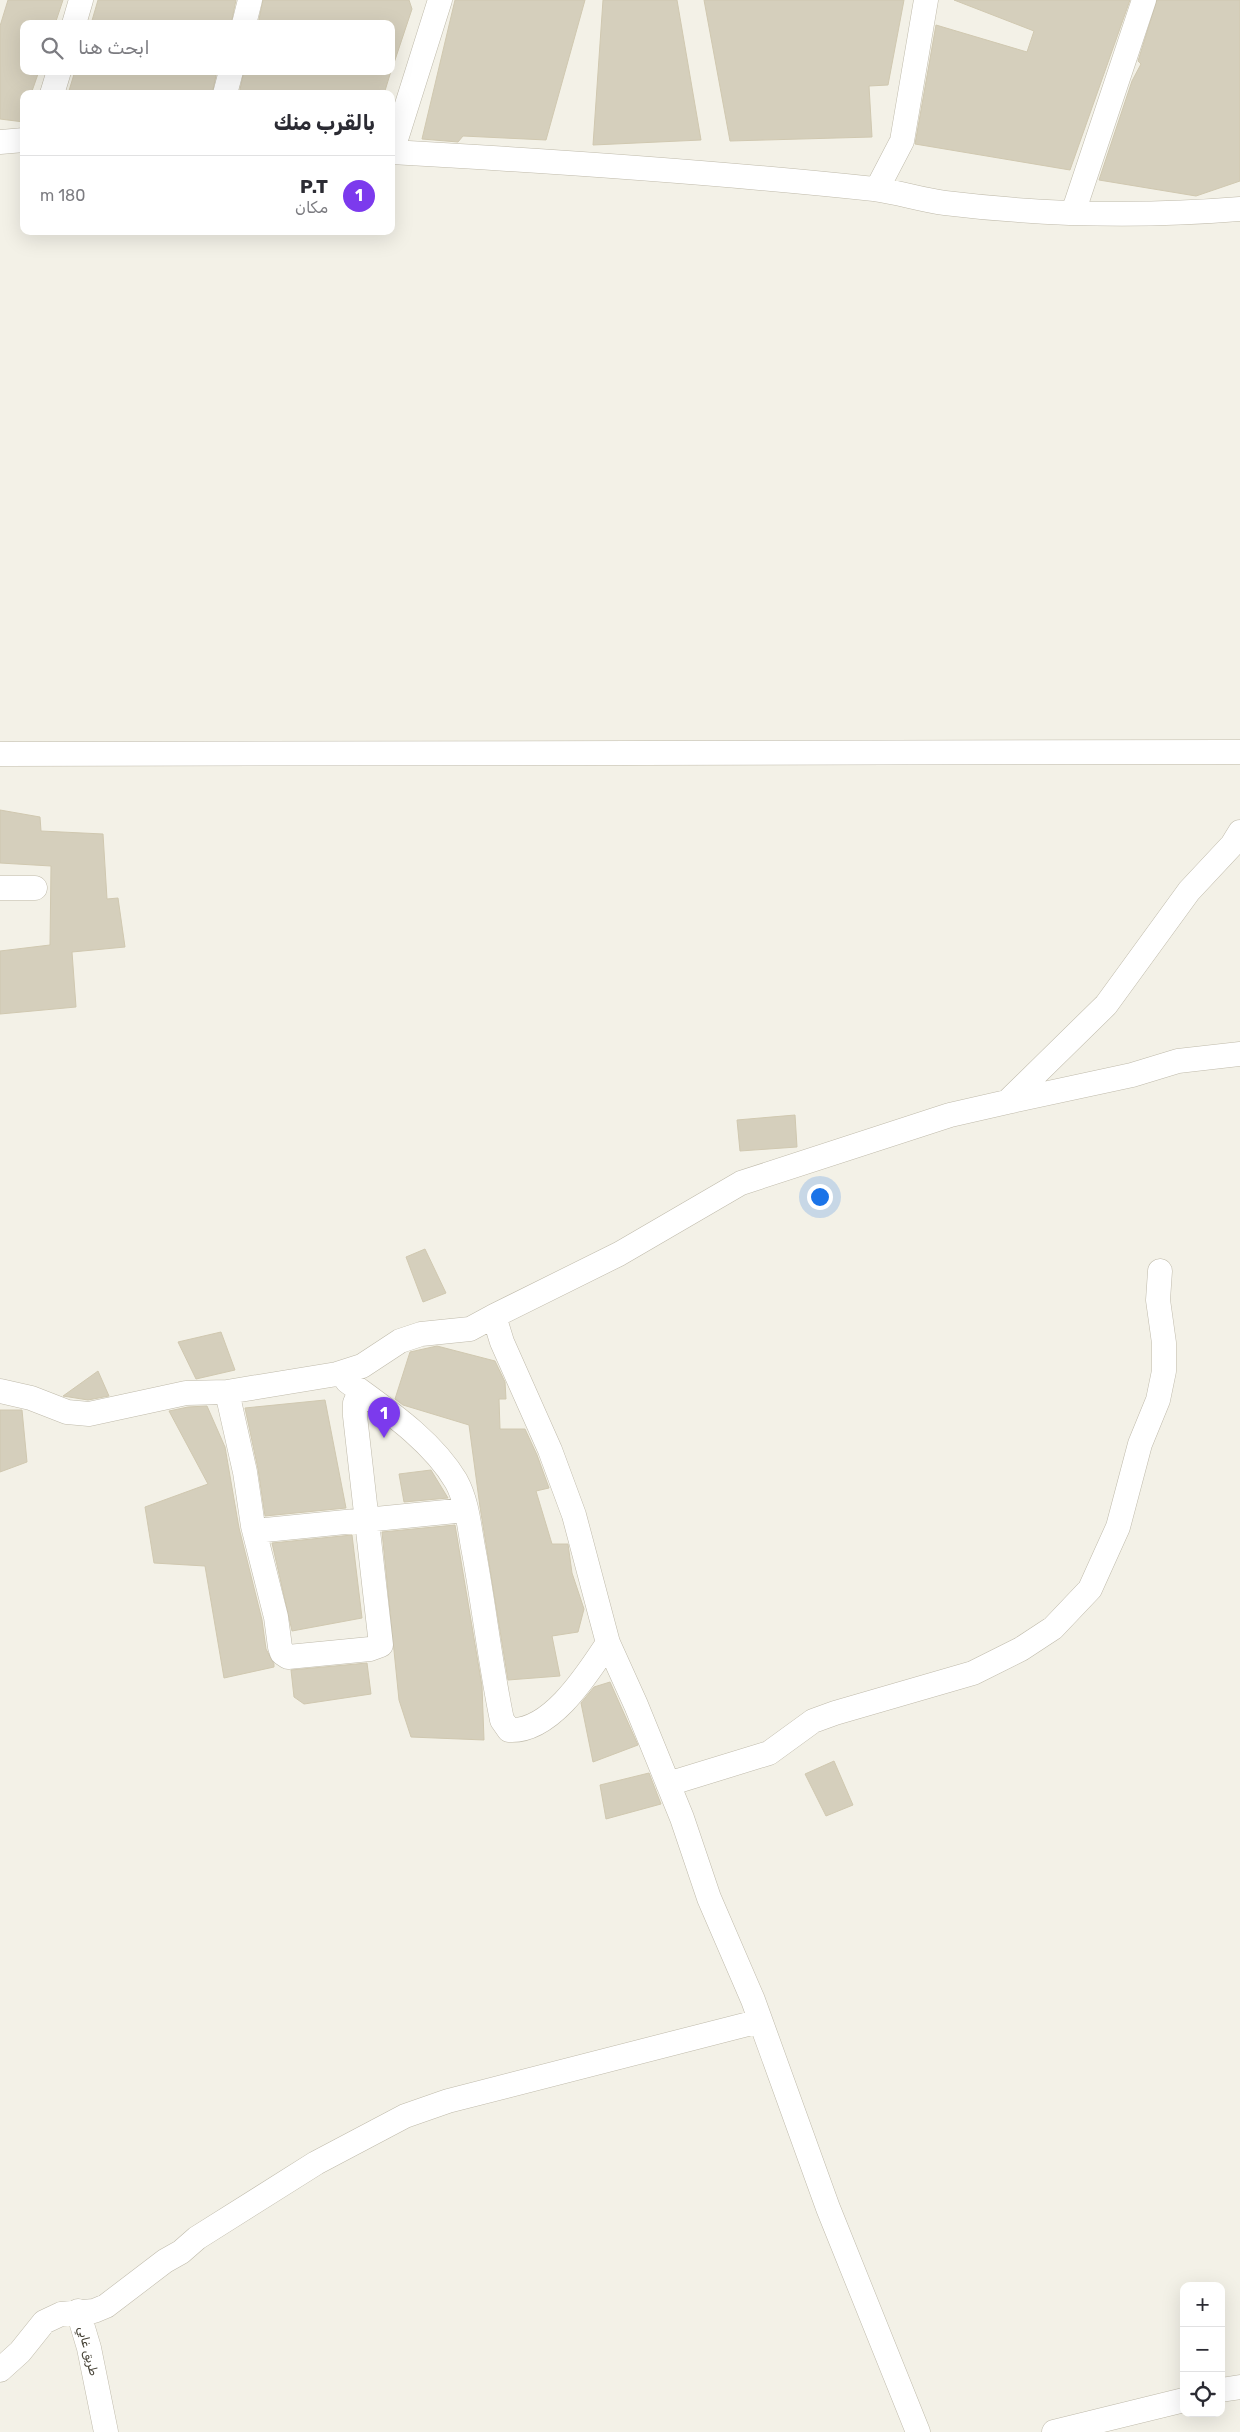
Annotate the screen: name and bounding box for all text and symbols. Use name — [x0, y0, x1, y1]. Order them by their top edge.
search box — [20, 20, 395, 75]
icon: search — [38, 34, 66, 62]
text: ابحث هنا — [78, 36, 150, 59]
text: بالقرب منك — [274, 110, 375, 135]
text: P.T — [300, 175, 328, 198]
text: 180 m — [40, 186, 85, 205]
text: 1 — [355, 186, 363, 205]
text: مكان — [295, 198, 328, 217]
your location — [807, 1184, 833, 1210]
pin: 1 — [368, 1397, 400, 1438]
map controls — [1180, 2282, 1225, 2417]
button: + — [1180, 2282, 1225, 2327]
street label: طريق غابي — [73, 2325, 101, 2378]
button: − — [1180, 2327, 1225, 2372]
button: locate — [1180, 2372, 1225, 2417]

